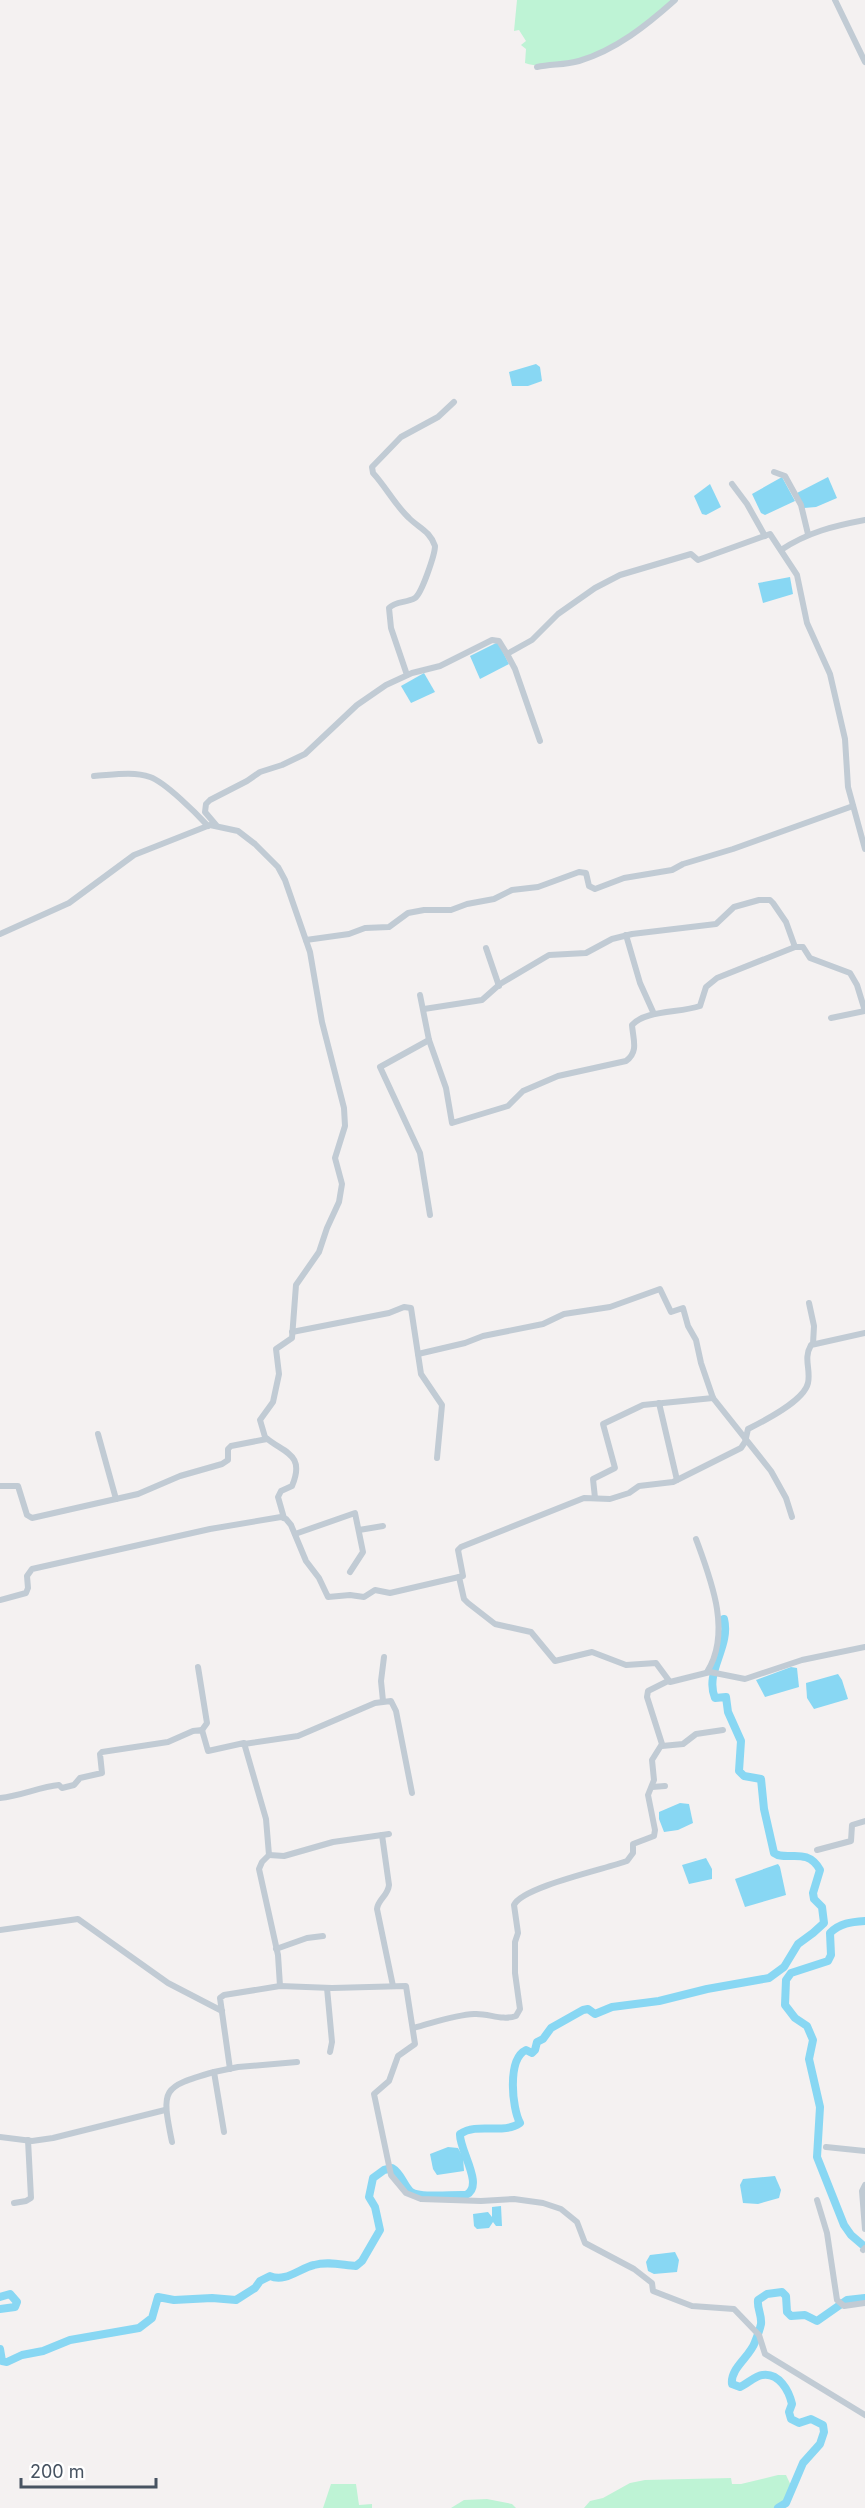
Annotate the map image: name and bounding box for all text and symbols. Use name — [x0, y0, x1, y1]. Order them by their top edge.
scale bar — [21, 2451, 156, 2489]
text: 200 m — [30, 2461, 85, 2482]

